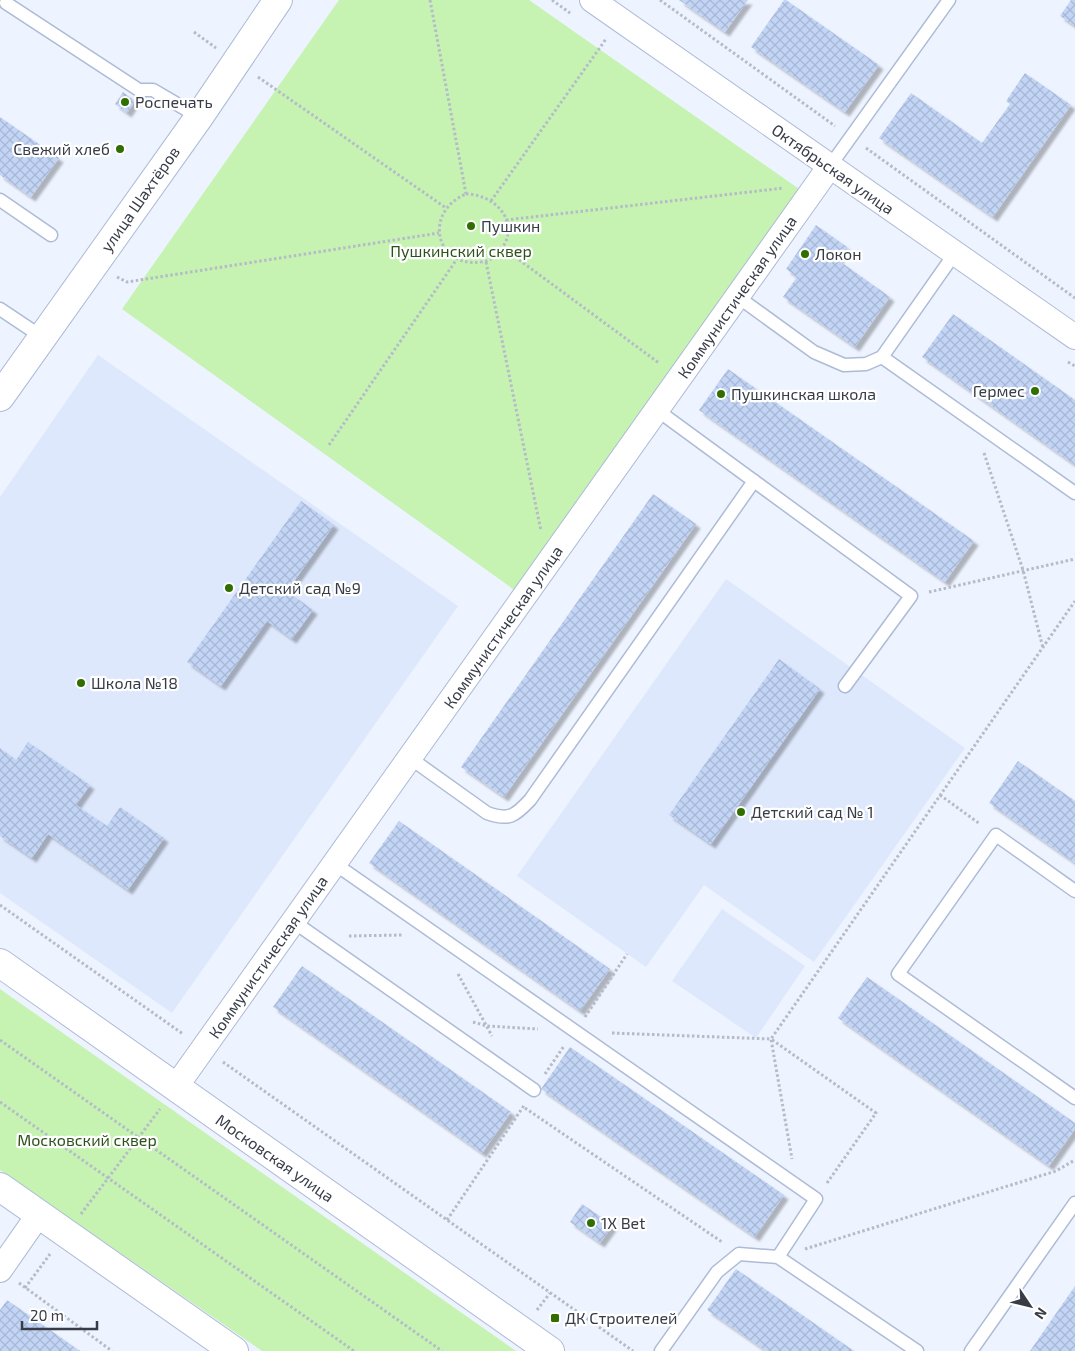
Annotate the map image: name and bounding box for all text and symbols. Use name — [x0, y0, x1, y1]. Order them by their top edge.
place label: Роспечать — [135, 92, 213, 111]
marker: Роспечать — [119, 96, 131, 108]
street label: Октябрьская улица — [768, 119, 898, 219]
place label: Свежий хлеб — [13, 139, 110, 158]
street label: улица Шахтёров — [96, 142, 184, 256]
marker: Свежий хлеб — [114, 143, 126, 155]
street label: Коммунистическая улица — [673, 212, 801, 382]
place label: Пушкин — [481, 216, 540, 236]
marker: Пушкин — [465, 220, 477, 232]
park label: Пушкинский сквер — [390, 241, 532, 261]
place label: Локон — [815, 244, 862, 263]
marker: Локон — [799, 248, 811, 260]
place label: Гермес — [973, 381, 1025, 400]
place label: Пушкинская школа — [731, 384, 876, 404]
marker: Гермес — [1029, 385, 1041, 397]
marker: Пушкинская школа — [715, 388, 727, 400]
street label: Коммунистическая улица — [439, 542, 567, 712]
place label: Детский сад №9 — [239, 578, 361, 597]
marker: Детский сад №9 — [223, 582, 235, 594]
place label: Школа №18 — [91, 673, 178, 692]
marker: Школа №18 — [75, 677, 87, 689]
place label: Детский сад № 1 — [751, 802, 874, 821]
marker: Детский сад № 1 — [735, 806, 747, 818]
street label: Коммунистическая улица — [204, 872, 332, 1042]
street label: Московская улица — [212, 1110, 338, 1206]
park label: Московский сквер — [17, 1130, 157, 1149]
place label: 1X Bet — [601, 1213, 645, 1232]
marker: 1X Bet — [585, 1217, 597, 1229]
north arrow — [1005, 1281, 1055, 1331]
scale bar — [22, 1298, 98, 1330]
text: N — [1031, 1305, 1051, 1323]
text: 20 m — [30, 1306, 64, 1324]
place label: ДК Строителей — [565, 1308, 677, 1327]
marker: ДК Строителей — [549, 1312, 561, 1324]

